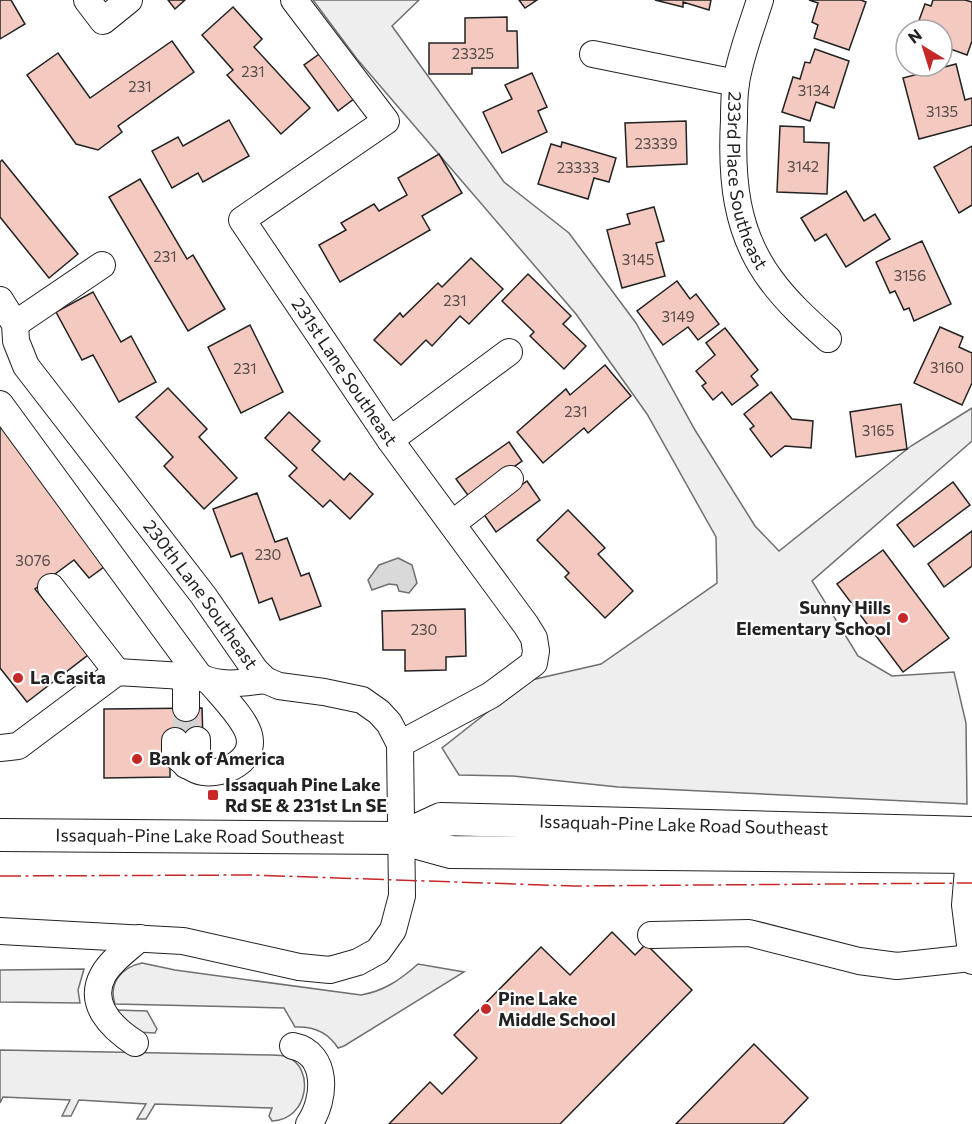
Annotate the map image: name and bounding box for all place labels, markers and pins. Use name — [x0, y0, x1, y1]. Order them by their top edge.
place label: Sunny Hills Elementary School — [736, 596, 891, 639]
marker: Sunny Hills Elementary School — [896, 611, 910, 625]
place label: La Casita — [30, 666, 106, 688]
marker: La Casita — [11, 671, 25, 685]
place label: Bank of America — [149, 747, 285, 769]
marker: Bank of America — [130, 752, 144, 766]
place label: Issaquah Pine Lake Rd SE & 231st Ln SE — [225, 773, 387, 816]
marker: Issaquah Pine Lake Rd SE & 231st Ln SE — [206, 788, 220, 802]
place label: Pine Lake Middle School — [498, 987, 616, 1030]
marker: Pine Lake Middle School — [479, 1002, 493, 1016]

